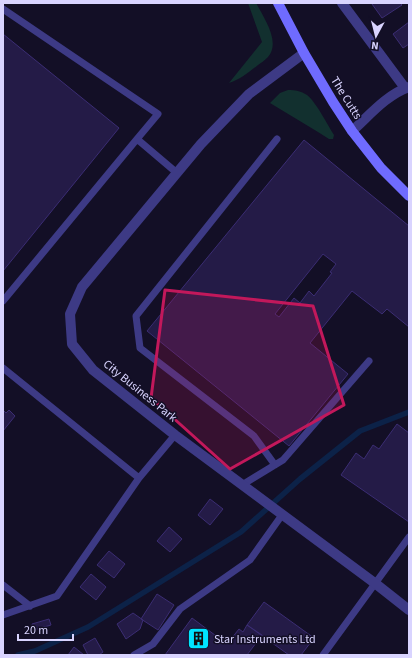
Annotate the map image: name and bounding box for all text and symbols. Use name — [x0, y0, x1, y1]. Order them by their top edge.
north arrow — [356, 16, 396, 56]
text: N — [370, 38, 379, 53]
street label: The Cutts — [326, 73, 366, 123]
street label: City Business Park — [99, 356, 181, 426]
scale bar — [18, 616, 73, 642]
text: 20 m — [24, 622, 48, 639]
building icon: Star Instruments Ltd — [186, 626, 212, 652]
place label: Star Instruments Ltd — [214, 631, 316, 648]

